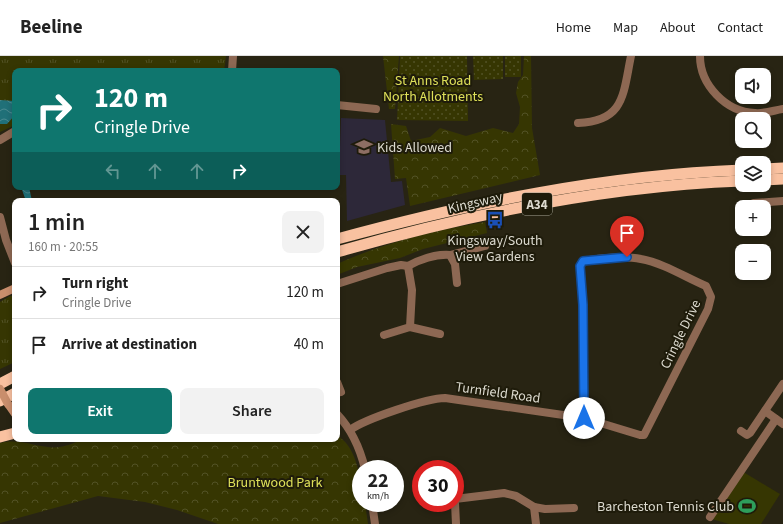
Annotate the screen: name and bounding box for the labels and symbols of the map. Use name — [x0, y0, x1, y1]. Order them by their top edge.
park label: St Anns Road North Allotments — [383, 71, 483, 107]
school or university icon: Kids Allowed — [354, 137, 374, 157]
place label: Kids Allowed — [377, 138, 452, 158]
street label: Kingsway — [446, 187, 505, 219]
road number: A34 — [522, 193, 552, 215]
bus stop icon: Kingsway/South View Gardens — [485, 210, 505, 230]
pin — [610, 216, 644, 257]
place label: Kingsway/South View Gardens — [447, 231, 543, 267]
street label: Cringle Drive — [656, 296, 706, 372]
street label: Turnfield Road — [454, 377, 542, 409]
position arrow — [563, 397, 605, 439]
speed limit sign: 30 — [412, 460, 464, 512]
park label: Bruntwood Park — [227, 473, 323, 493]
sports icon: Barcheston Tennis Club — [737, 496, 757, 516]
place label: Barcheston Tennis Club — [597, 497, 734, 517]

